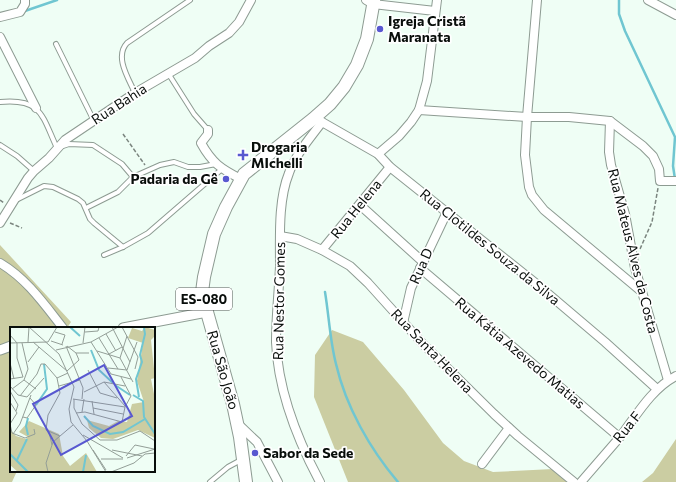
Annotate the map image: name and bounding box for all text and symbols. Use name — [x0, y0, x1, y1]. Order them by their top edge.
place label: Igreja Cristã Maranata — [388, 12, 466, 45]
marker: Igreja Cristã Maranata — [375, 24, 385, 34]
street label: Rua Bahia — [88, 79, 150, 128]
place label: Drogaria MIchelli — [251, 138, 307, 171]
marker: Drogaria MIchelli — [238, 150, 248, 160]
street label: Rua Mateus Alves da Costa — [605, 167, 662, 335]
place label: Padaria da Gê — [130, 170, 218, 187]
marker: Padaria da Gê — [221, 174, 231, 184]
street label: Rua Helena — [327, 176, 385, 242]
street label: Rua Clotildes Souza da Silva — [417, 185, 564, 308]
street label: Rua Nestor Gomes — [269, 242, 288, 360]
street label: Rua D — [405, 245, 436, 286]
road number: ES-080 — [176, 288, 232, 310]
street label: Rua Kátia Azevedo Matias — [452, 293, 589, 412]
street label: Rua Santa Helena — [388, 305, 477, 396]
inset map — [10, 327, 155, 472]
street label: Rua São João — [204, 328, 243, 411]
street label: Rua F — [609, 408, 644, 446]
place label: Sabor da Sede — [263, 444, 353, 461]
marker: Sabor da Sede — [250, 448, 260, 458]

